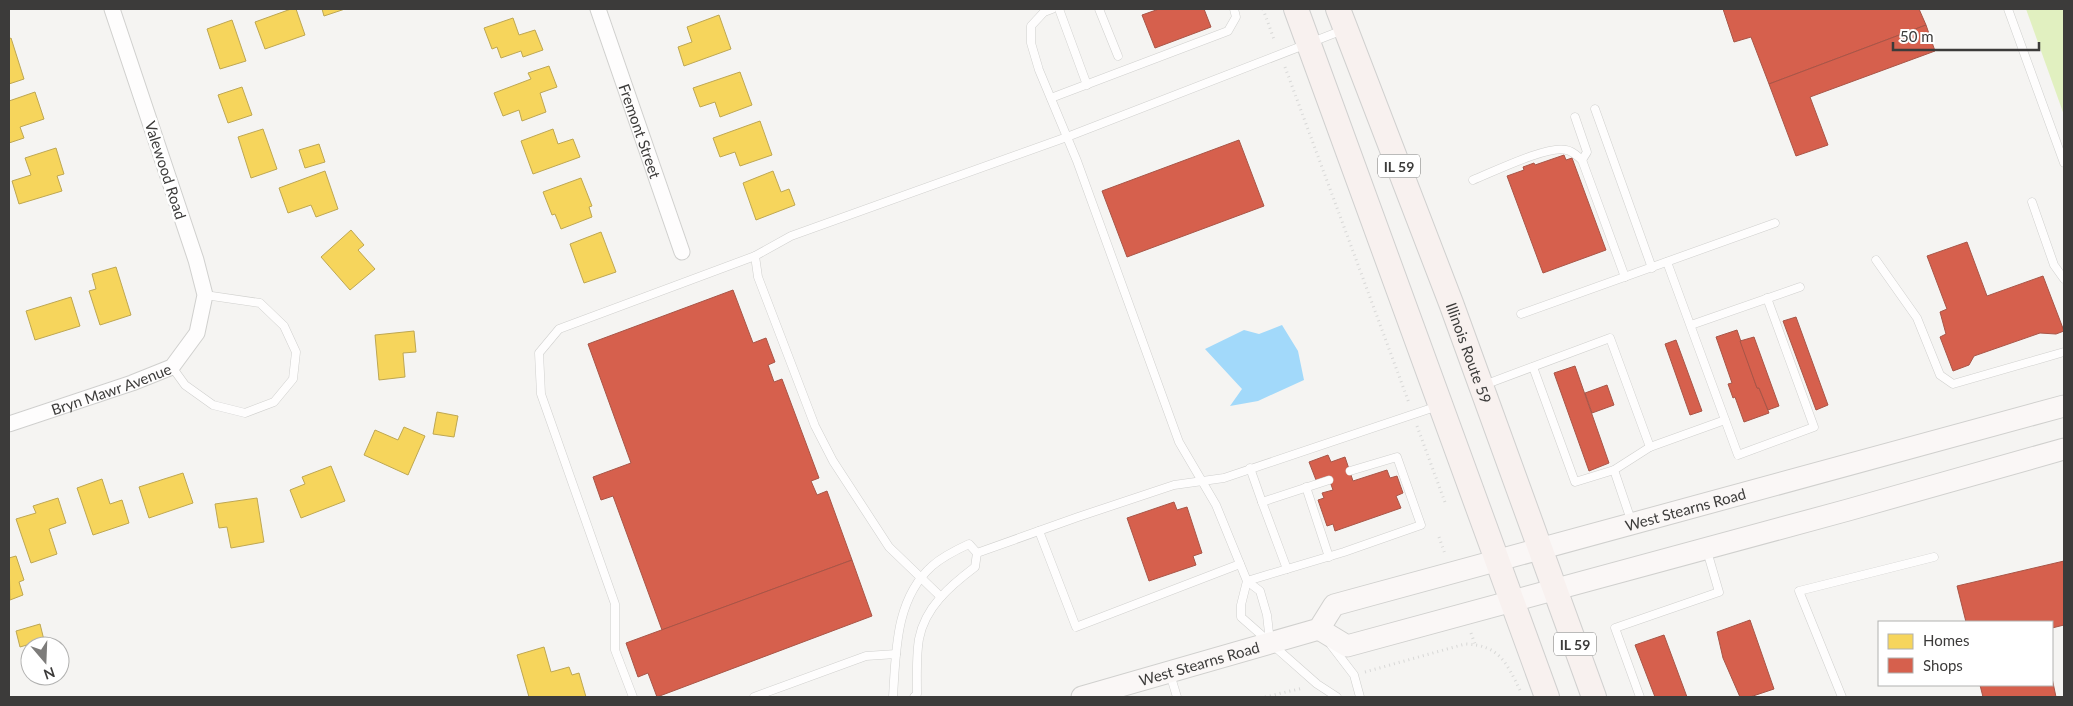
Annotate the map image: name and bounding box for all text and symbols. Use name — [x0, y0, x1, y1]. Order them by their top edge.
scale bar — [1893, 20, 2039, 52]
text: 50 m — [1900, 27, 1934, 45]
street label: Fremont Street — [615, 81, 665, 181]
street label: Valewood Road — [142, 119, 190, 221]
road number: IL 59 — [1378, 154, 1420, 178]
street label: Illinois Route 59 — [1443, 300, 1496, 406]
street label: Bryn Mawr Avenue — [49, 359, 174, 418]
street label: West Stearns Road — [1623, 484, 1748, 534]
legend — [1878, 621, 2053, 686]
text: Homes — [1923, 631, 1969, 649]
road number: IL 59 — [1554, 633, 1596, 656]
north arrow — [20, 636, 70, 686]
street label: West Stearns Road — [1137, 638, 1262, 689]
text: Shops — [1923, 656, 1963, 674]
text: N — [42, 664, 57, 684]

